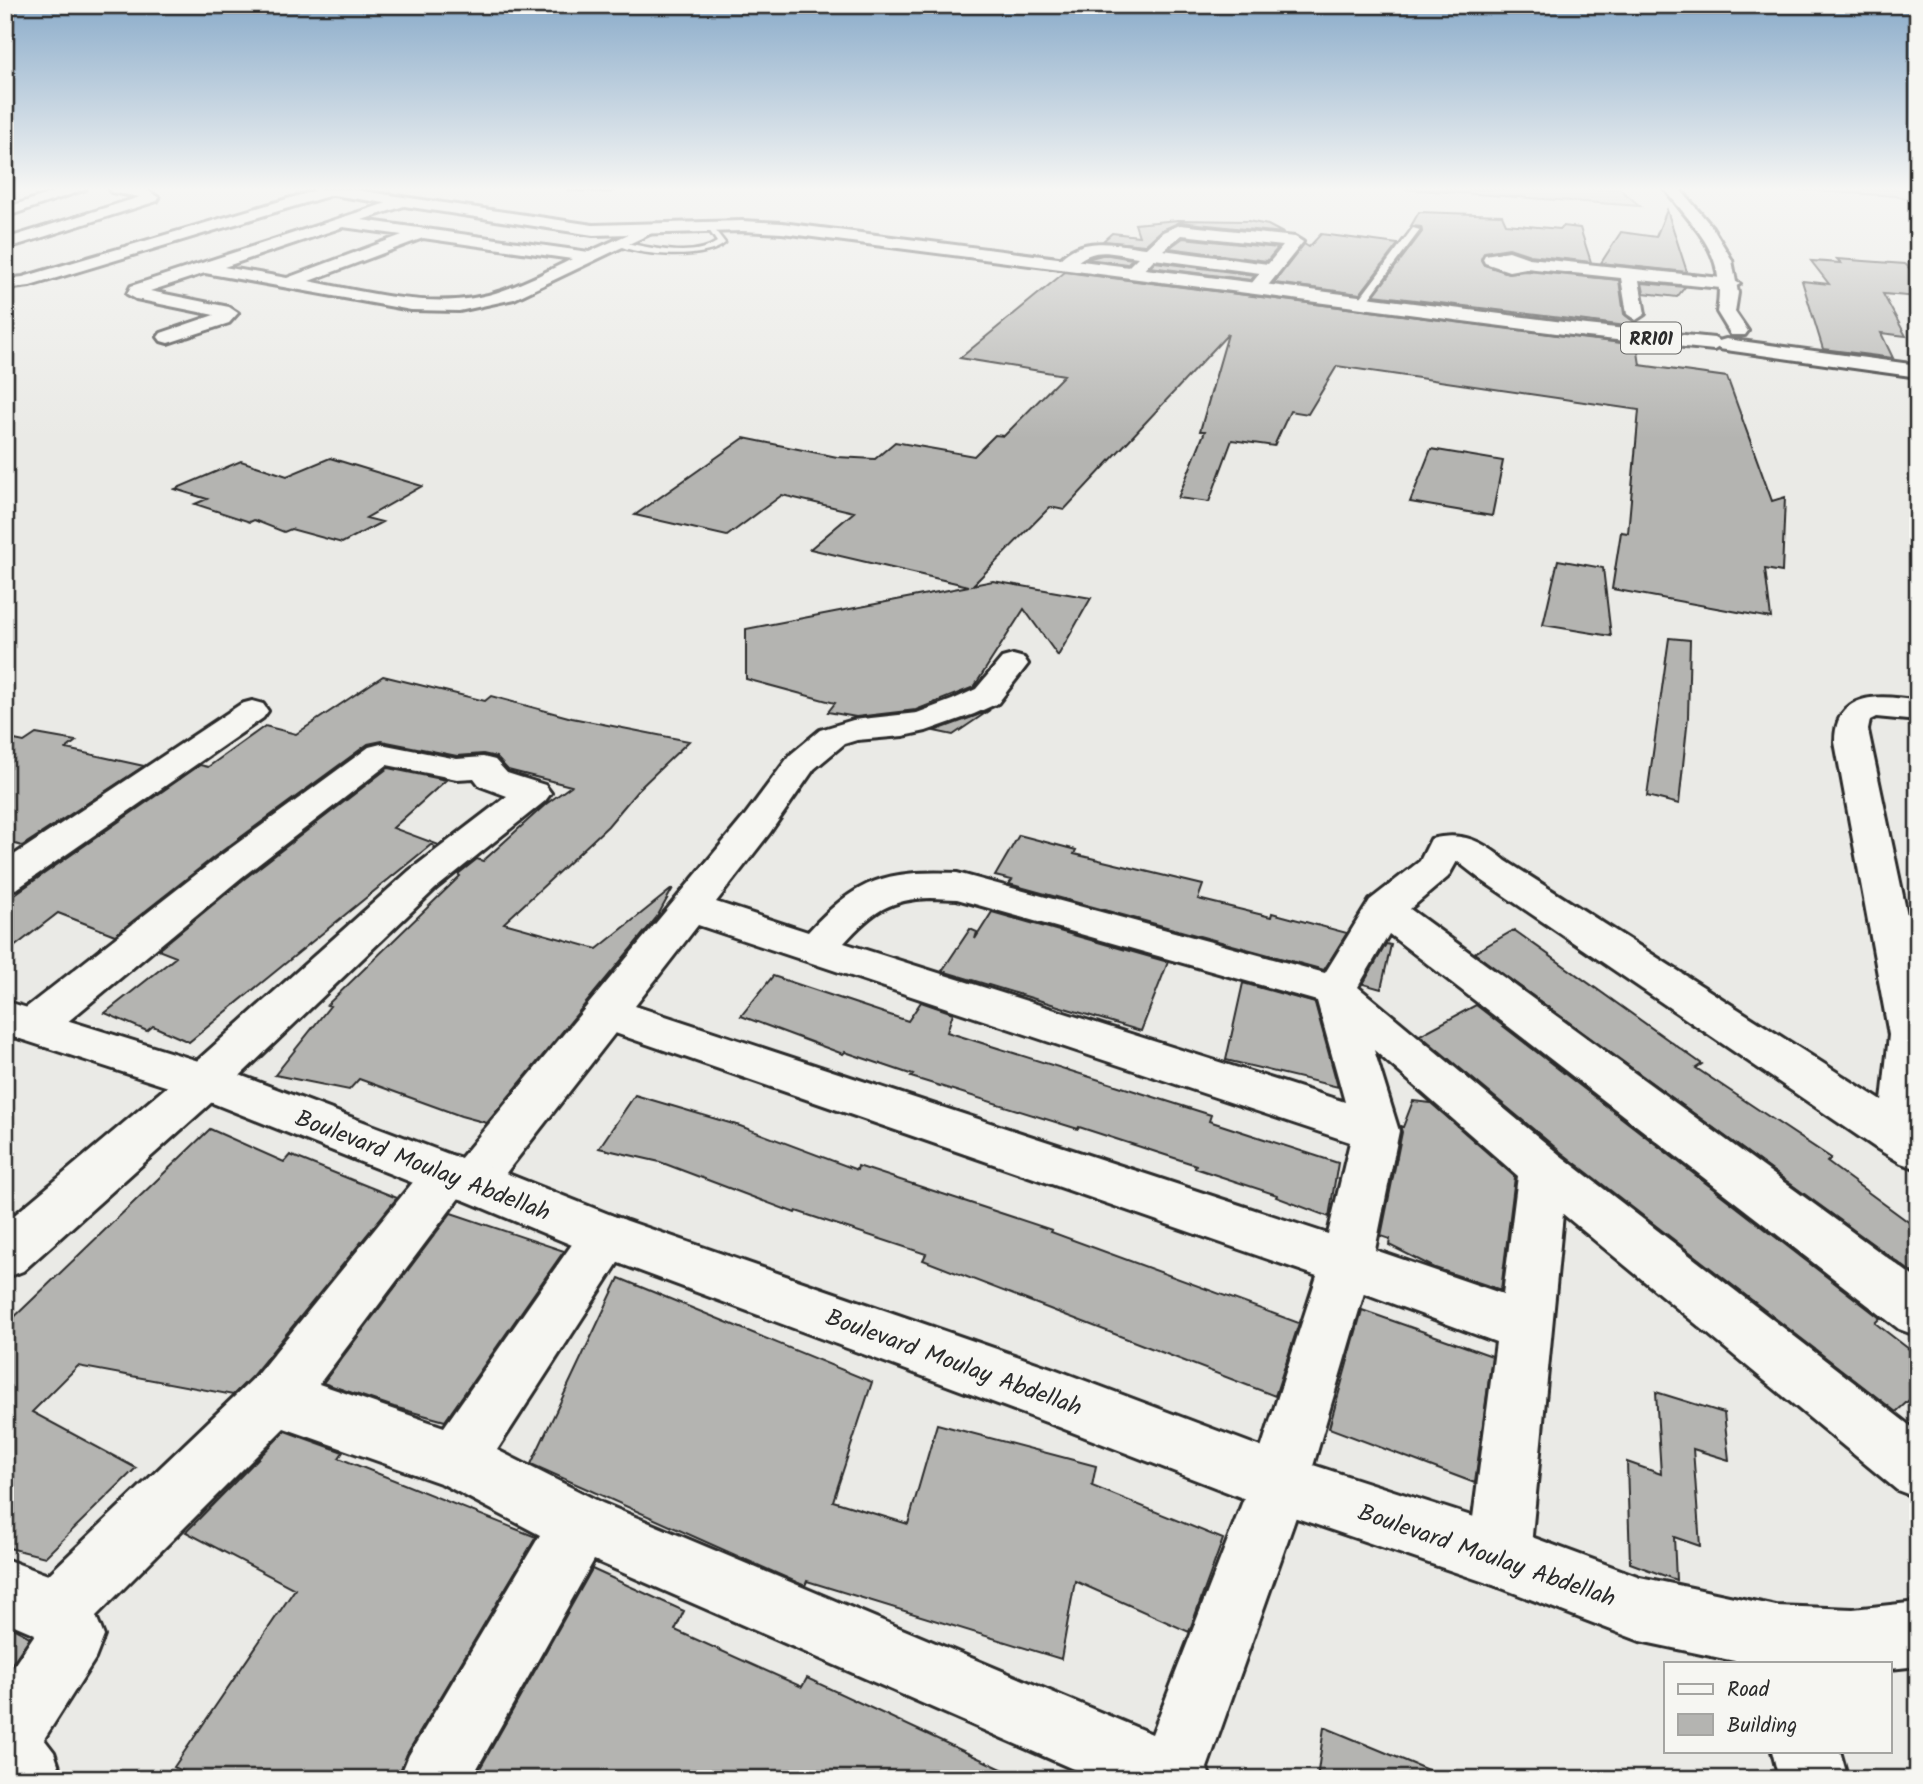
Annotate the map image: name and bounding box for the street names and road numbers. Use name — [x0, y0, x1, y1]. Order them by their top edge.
road number: RR101 — [1621, 322, 1681, 354]
street label: Boulevard Moulay Abdellah — [289, 1100, 556, 1233]
street label: Boulevard Moulay Abdellah — [820, 1299, 1087, 1428]
street label: Boulevard Moulay Abdellah — [1352, 1494, 1621, 1619]

